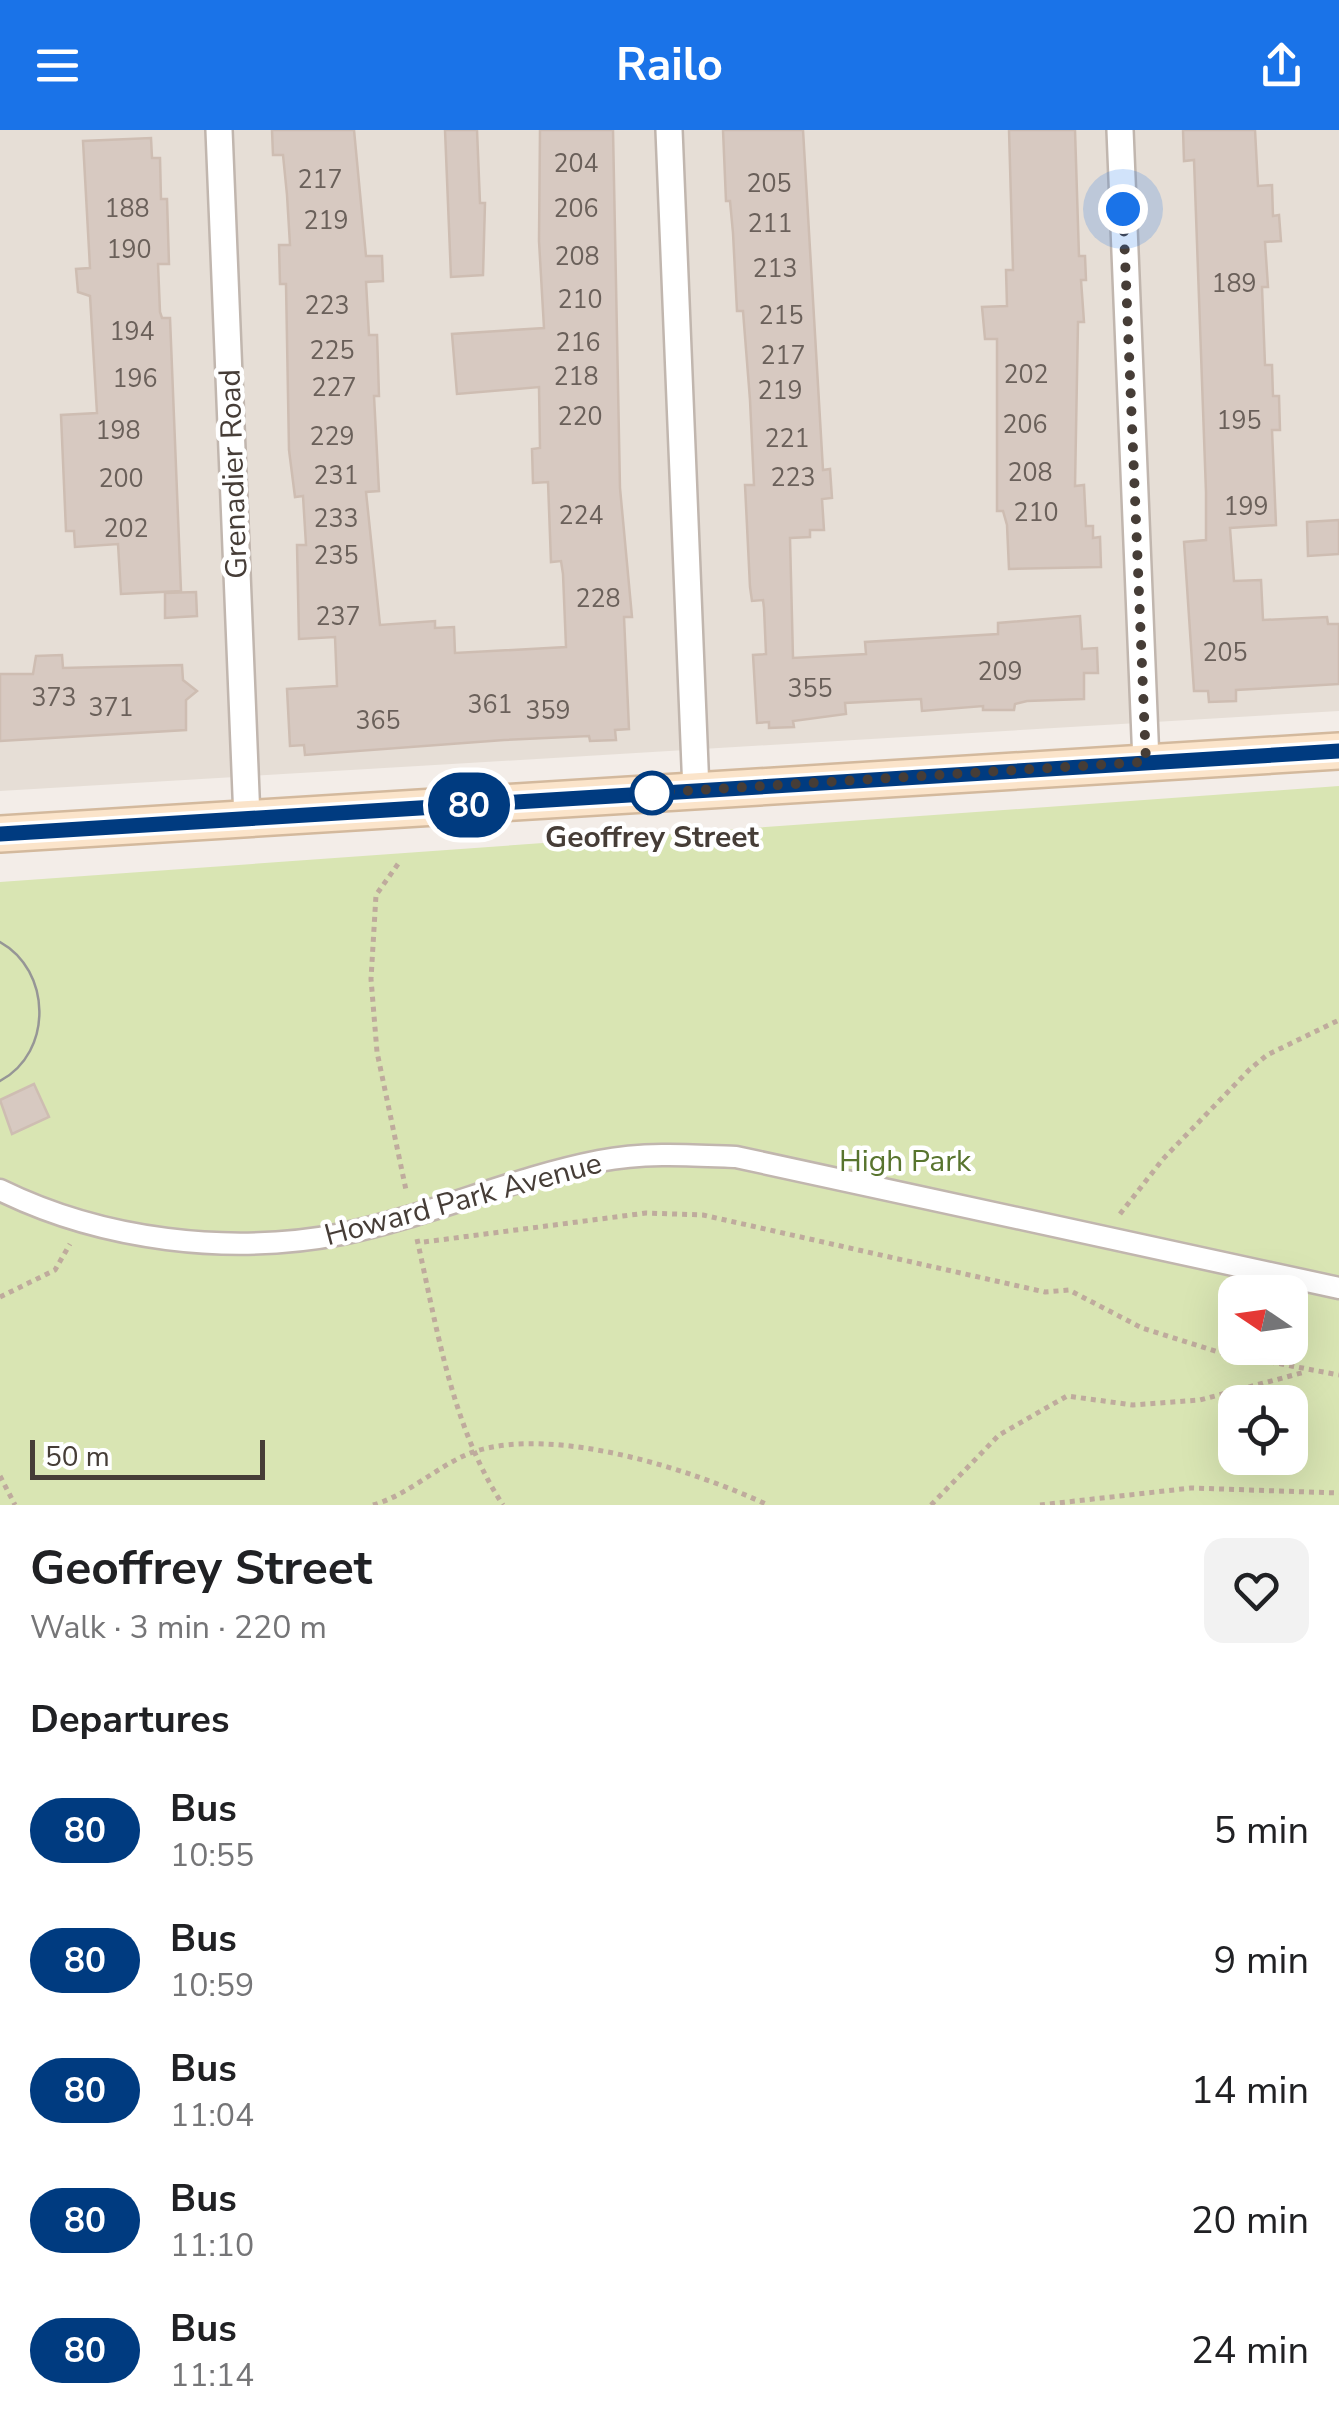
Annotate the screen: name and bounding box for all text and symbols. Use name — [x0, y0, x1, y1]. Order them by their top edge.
text: Railo — [616, 35, 723, 96]
icon: menu — [30, 38, 85, 93]
icon: share — [1254, 38, 1309, 93]
house number: 204 — [553, 147, 599, 181]
house number: 217 — [297, 163, 343, 197]
house number: 205 — [746, 167, 792, 201]
your location — [1098, 184, 1148, 234]
house number: 188 — [104, 192, 150, 226]
house number: 206 — [553, 192, 599, 226]
house number: 219 — [303, 204, 349, 238]
house number: 211 — [747, 207, 793, 241]
house number: 190 — [106, 233, 152, 267]
house number: 208 — [554, 240, 600, 274]
house number: 213 — [752, 252, 798, 286]
house number: 189 — [1211, 267, 1257, 301]
house number: 210 — [557, 283, 603, 317]
house number: 223 — [304, 289, 350, 323]
house number: 215 — [758, 299, 804, 333]
house number: 194 — [109, 315, 155, 349]
house number: 216 — [555, 326, 601, 360]
house number: 225 — [309, 334, 355, 368]
house number: 217 — [760, 339, 806, 373]
house number: 202 — [1003, 358, 1049, 392]
house number: 218 — [553, 360, 599, 394]
house number: 196 — [112, 362, 158, 396]
street label: Grenadier Road — [209, 368, 258, 580]
house number: 227 — [311, 371, 357, 405]
house number: 219 — [757, 374, 803, 408]
house number: 220 — [557, 400, 603, 434]
house number: 195 — [1216, 404, 1262, 438]
house number: 206 — [1002, 408, 1048, 442]
house number: 198 — [95, 414, 141, 448]
house number: 229 — [309, 420, 355, 454]
house number: 221 — [764, 422, 810, 456]
house number: 208 — [1007, 456, 1053, 490]
house number: 231 — [313, 459, 359, 493]
house number: 223 — [770, 461, 816, 495]
house number: 200 — [98, 462, 144, 496]
house number: 199 — [1223, 490, 1269, 524]
house number: 210 — [1013, 496, 1059, 530]
house number: 224 — [558, 499, 604, 533]
house number: 233 — [313, 502, 359, 536]
house number: 202 — [103, 512, 149, 546]
house number: 235 — [313, 539, 359, 573]
house number: 228 — [575, 582, 621, 616]
house number: 237 — [315, 600, 361, 634]
house number: 205 — [1202, 636, 1248, 670]
house number: 209 — [977, 655, 1023, 689]
house number: 355 — [787, 672, 833, 706]
house number: 373 — [31, 681, 77, 715]
house number: 361 — [467, 688, 513, 722]
house number: 371 — [88, 691, 134, 725]
house number: 359 — [525, 694, 571, 728]
house number: 365 — [355, 704, 401, 738]
line badge: 80 — [424, 772, 514, 838]
marker: Geoffrey Street — [631, 772, 673, 814]
text: 80 — [448, 782, 490, 829]
place label: Geoffrey Street — [545, 817, 759, 858]
park label: High Park — [839, 1141, 972, 1182]
street label: Howard Park Avenue — [320, 1143, 606, 1256]
north arrow — [1218, 1275, 1308, 1365]
map controls — [1218, 1275, 1308, 1475]
button: locate — [1218, 1385, 1308, 1475]
scale bar — [30, 1435, 265, 1480]
text: 50 m — [45, 1438, 110, 1476]
text: Geoffrey Street — [30, 1535, 372, 1601]
button: heart — [1204, 1538, 1309, 1643]
text: Walk · 3 min · 220 m — [30, 1606, 327, 1649]
text: Departures — [30, 1694, 229, 1745]
text: Bus — [170, 1783, 237, 1834]
text: 5 min — [1214, 1805, 1309, 1856]
text: 80 — [64, 1807, 106, 1854]
text: 10:55 — [170, 1834, 254, 1877]
text: Bus — [170, 1913, 237, 1964]
text: 9 min — [1214, 1935, 1309, 1986]
text: 80 — [64, 1937, 106, 1984]
text: 10:59 — [170, 1964, 254, 2007]
text: Bus — [170, 2043, 237, 2094]
text: 14 min — [1191, 2065, 1309, 2116]
text: 80 — [64, 2067, 106, 2114]
text: 11:04 — [170, 2094, 254, 2137]
text: Bus — [170, 2173, 237, 2224]
text: 20 min — [1191, 2195, 1309, 2246]
text: 80 — [64, 2197, 106, 2244]
text: 11:10 — [170, 2224, 254, 2267]
text: Bus — [170, 2303, 237, 2354]
text: 24 min — [1191, 2325, 1309, 2376]
text: 80 — [64, 2327, 106, 2374]
text: 11:14 — [170, 2354, 254, 2397]

